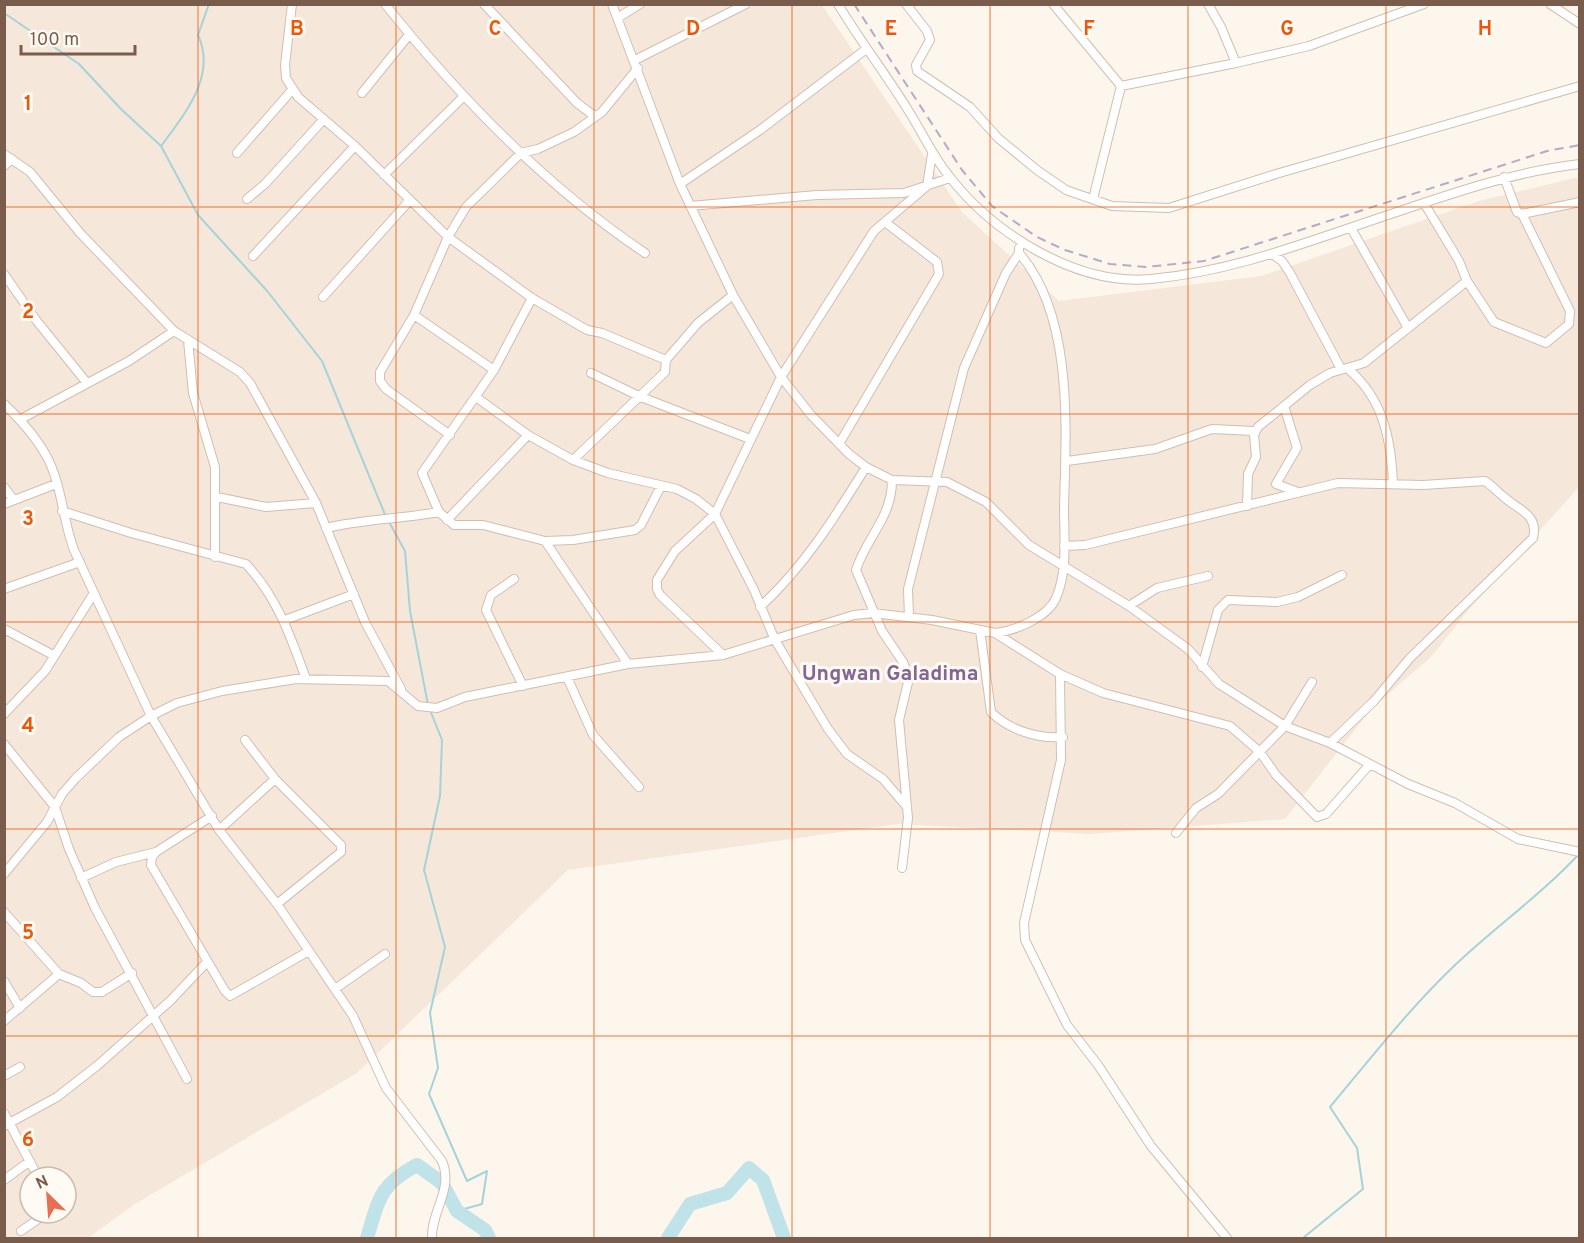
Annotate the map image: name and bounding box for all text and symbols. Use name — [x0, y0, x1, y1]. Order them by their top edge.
text: B — [290, 17, 304, 43]
text: C — [489, 17, 501, 43]
text: D — [686, 17, 700, 43]
text: E — [885, 17, 897, 43]
text: F — [1083, 17, 1095, 43]
text: G — [1280, 17, 1294, 43]
text: H — [1478, 17, 1492, 43]
scale bar — [21, 18, 135, 56]
text: 100 m — [30, 29, 79, 52]
text: 1 — [24, 92, 32, 118]
text: 2 — [22, 300, 34, 326]
text: 3 — [22, 507, 34, 533]
district label: Ungwan Galadima — [802, 661, 978, 688]
text: 4 — [22, 714, 34, 740]
text: 5 — [22, 921, 34, 947]
text: 6 — [22, 1128, 34, 1154]
north arrow — [18, 1165, 78, 1225]
text: N — [33, 1172, 52, 1195]

